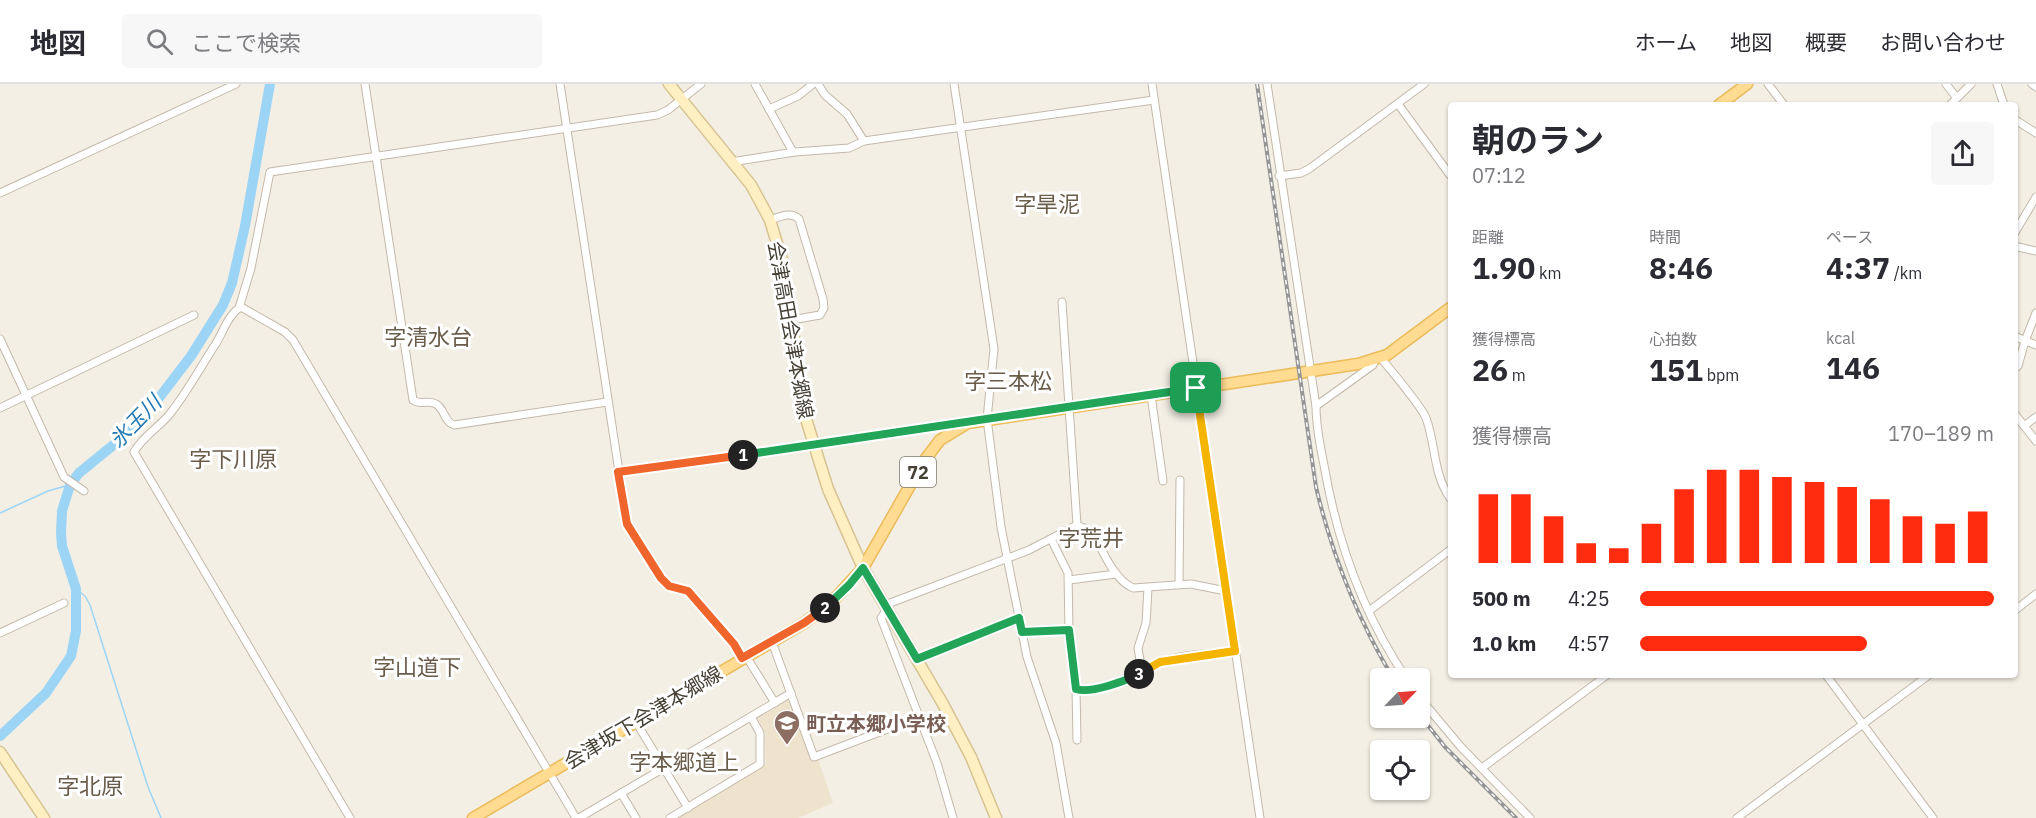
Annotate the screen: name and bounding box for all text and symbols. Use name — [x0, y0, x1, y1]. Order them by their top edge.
search box — [122, 14, 542, 68]
text: 地図 — [30, 24, 86, 61]
icon: search — [143, 25, 176, 58]
text: ここで検索 — [191, 28, 301, 57]
text: ホーム — [1635, 28, 1697, 56]
text: 地図 — [1730, 28, 1772, 56]
text: 概要 — [1805, 28, 1847, 56]
text: お問い合わせ — [1880, 28, 2006, 56]
text: 朝のラン — [1472, 118, 1604, 161]
button: share — [1931, 122, 1994, 185]
text: 07:12 — [1472, 162, 1526, 189]
district label: 字旱泥 — [1014, 189, 1080, 218]
text: 距離 — [1472, 227, 1504, 247]
text: 時間 — [1649, 227, 1681, 247]
text: ペース — [1826, 227, 1873, 247]
street label: 会津高田会津本郷線 — [762, 239, 820, 421]
text: 1.90 — [1472, 248, 1535, 287]
text: 8:46 — [1649, 248, 1713, 287]
text: 4:37 — [1826, 248, 1890, 287]
text: km — [1535, 263, 1562, 283]
text: /km — [1890, 263, 1922, 283]
district label: 字清水台 — [384, 322, 472, 351]
text: kcal — [1826, 328, 1855, 348]
text: 獲得標高 — [1472, 329, 1536, 349]
text: 心拍数 — [1649, 329, 1697, 349]
text: 146 — [1826, 348, 1880, 387]
text: 26 — [1472, 350, 1508, 389]
text: 151 — [1649, 350, 1703, 389]
pin — [1170, 362, 1221, 413]
text: m — [1508, 365, 1526, 385]
text: bpm — [1703, 365, 1739, 385]
district label: 字三本松 — [964, 366, 1052, 395]
icon: arrive — [1179, 371, 1212, 404]
water label: 氷玉川 — [103, 387, 168, 453]
text: 170–189 m — [1888, 420, 1994, 447]
text: 獲得標高 — [1472, 422, 1552, 449]
pin: 1 — [728, 440, 758, 470]
district label: 字下川原 — [189, 444, 277, 473]
text: 1 — [738, 445, 748, 465]
road number: 72 — [900, 457, 936, 487]
district label: 字荒井 — [1058, 523, 1124, 552]
text: 500 m — [1472, 585, 1531, 612]
text: 4:25 — [1568, 585, 1610, 612]
pin: 2 — [810, 593, 840, 623]
text: 2 — [820, 598, 830, 618]
text: 1.0 km — [1472, 630, 1536, 657]
text: 4:57 — [1568, 630, 1610, 657]
district label: 字山道下 — [373, 652, 461, 681]
street label: 会津坂下会津本郷線 — [559, 659, 727, 775]
pin: 3 — [1124, 659, 1154, 689]
text: 3 — [1134, 664, 1144, 684]
north arrow — [1370, 668, 1430, 728]
map controls — [1370, 668, 1430, 800]
school or university icon: 町立本郷小学校 — [772, 708, 802, 746]
place label: 町立本郷小学校 — [806, 710, 946, 737]
button: locate — [1370, 740, 1430, 800]
district label: 字本郷道上 — [629, 747, 739, 776]
district label: 字北原 — [57, 771, 123, 800]

